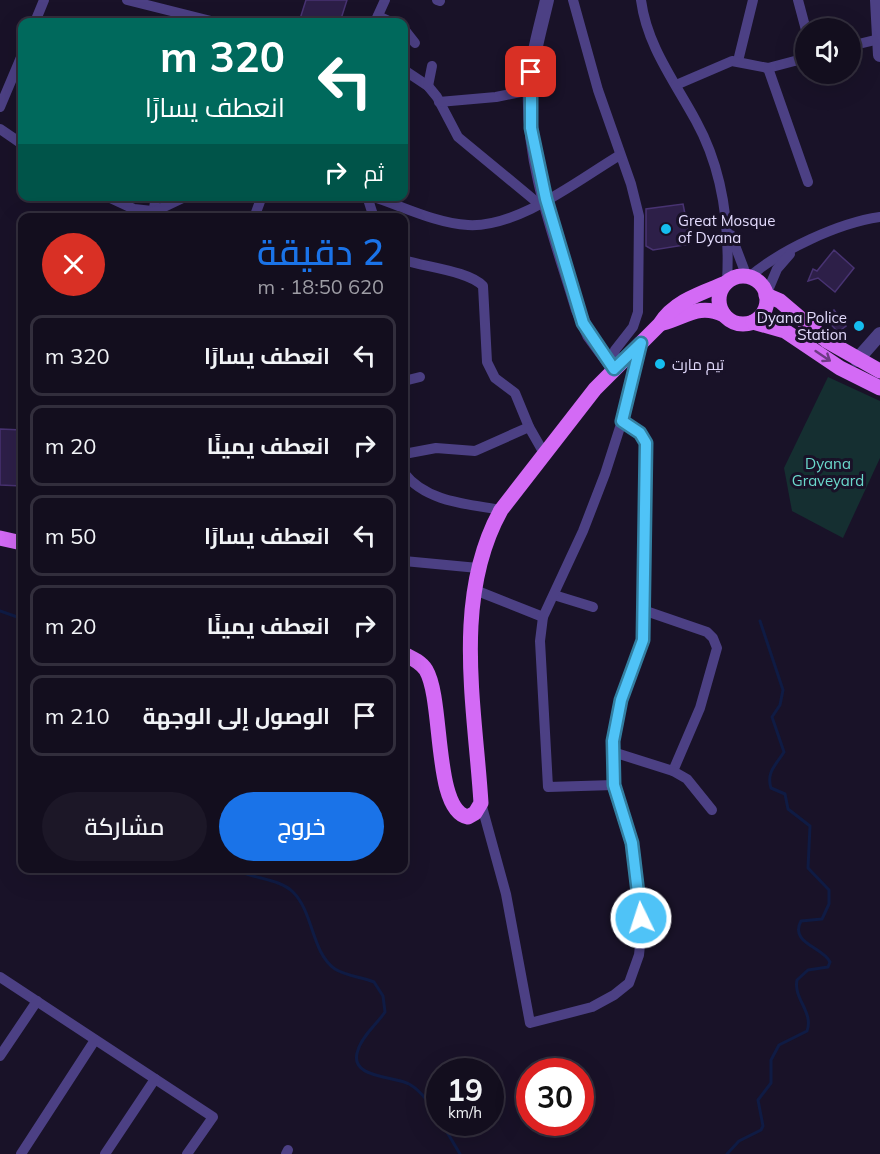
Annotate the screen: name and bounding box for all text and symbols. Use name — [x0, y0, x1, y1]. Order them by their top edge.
map controls — [795, 18, 861, 84]
button: sound — [795, 18, 861, 84]
text: 320 m — [160, 30, 285, 83]
icon: left — [306, 42, 384, 120]
pin — [505, 46, 556, 97]
icon: arrive — [514, 55, 547, 88]
text: انعطف يسارًا — [145, 90, 285, 124]
icon: right — [319, 156, 352, 189]
text: ثم — [364, 159, 384, 187]
place label: Great Mosque of Dyana — [678, 211, 775, 247]
marker: Great Mosque of Dyana — [659, 222, 673, 236]
text: 2 دقيقة — [257, 229, 384, 274]
button: close — [42, 233, 105, 296]
text: 620 m · 18:50 — [258, 274, 384, 299]
place label: Dyana Police Station — [757, 308, 847, 344]
marker: Dyana Police Station — [852, 319, 866, 333]
icon: left — [348, 339, 381, 372]
text: 320 m — [45, 342, 110, 370]
text: انعطف يسارًا — [204, 342, 330, 370]
one-way arrow — [814, 350, 830, 362]
place label: تیم مارت — [672, 355, 724, 375]
marker: تیم مارت — [653, 357, 667, 371]
icon: right — [348, 429, 381, 462]
text: 20 m — [45, 432, 96, 460]
text: انعطف يمينًا — [207, 432, 330, 460]
park label: Dyana Graveyard — [792, 454, 864, 490]
icon: left — [348, 519, 381, 552]
text: 50 m — [45, 522, 96, 550]
text: انعطف يسارًا — [204, 522, 330, 550]
icon: right — [348, 609, 381, 642]
text: 20 m — [45, 612, 96, 640]
text: انعطف يمينًا — [207, 612, 330, 640]
icon: arrive — [348, 699, 381, 732]
text: 210 m — [45, 702, 110, 730]
text: الوصول إلى الوجهة — [143, 702, 330, 730]
button: مشاركة — [42, 792, 207, 861]
button: خروج — [219, 792, 384, 861]
position arrow — [609, 886, 673, 950]
speed limit sign: 30 — [516, 1058, 594, 1136]
text: 19 — [447, 1071, 483, 1109]
text: km/h — [448, 1103, 482, 1122]

